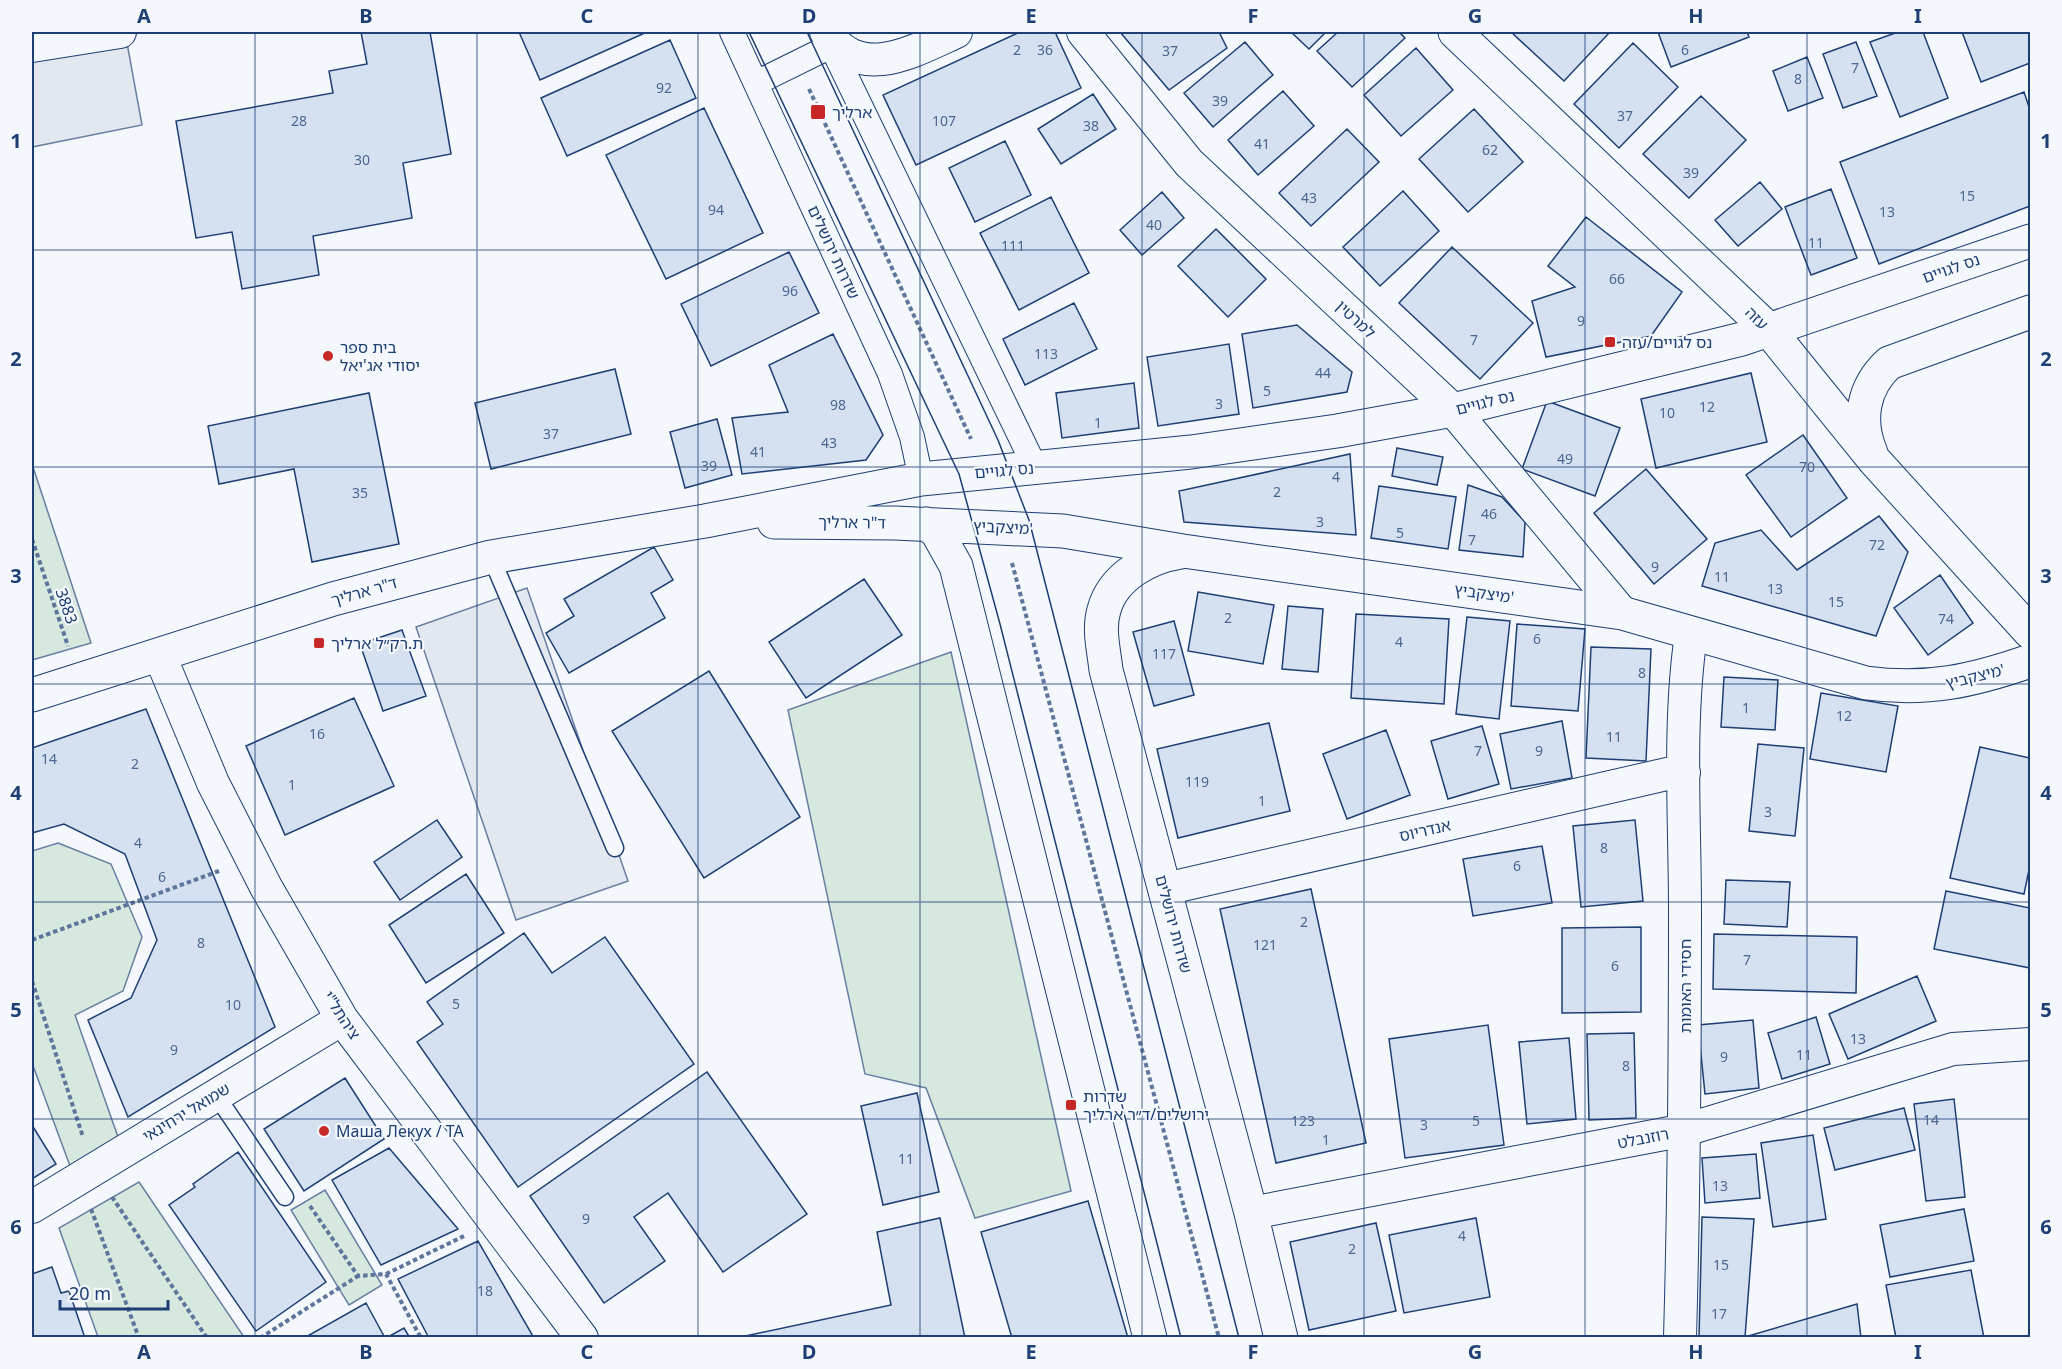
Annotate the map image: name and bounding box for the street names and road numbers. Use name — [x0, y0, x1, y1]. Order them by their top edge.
street label: שדרות ירושלים — [803, 202, 865, 302]
street label: נס לגויים — [1919, 248, 1983, 288]
street label: למרטין — [1331, 295, 1381, 343]
street label: עזה — [1740, 301, 1774, 335]
street label: נס לגויים — [1453, 384, 1517, 420]
street label: נס לגויים — [973, 456, 1035, 484]
street label: ד"ר ארליך — [818, 510, 887, 534]
street label: מיצקביץ' — [972, 514, 1034, 540]
street label: ד"ר ארליך — [328, 571, 400, 611]
street label: מיצקביץ' — [1453, 578, 1515, 608]
street label: 3883 — [51, 585, 83, 627]
street label: מיצקביץ' — [1943, 658, 2007, 694]
street label: אנדריוס — [1397, 813, 1453, 847]
street label: שדרות ירושלים — [1150, 872, 1198, 976]
street label: חסידי האומות — [1674, 939, 1696, 1033]
street label: ציהתל"י — [318, 987, 366, 1044]
street label: שמואל ירחינאי — [138, 1077, 234, 1147]
street label: רוזנבלט — [1615, 1122, 1671, 1154]

